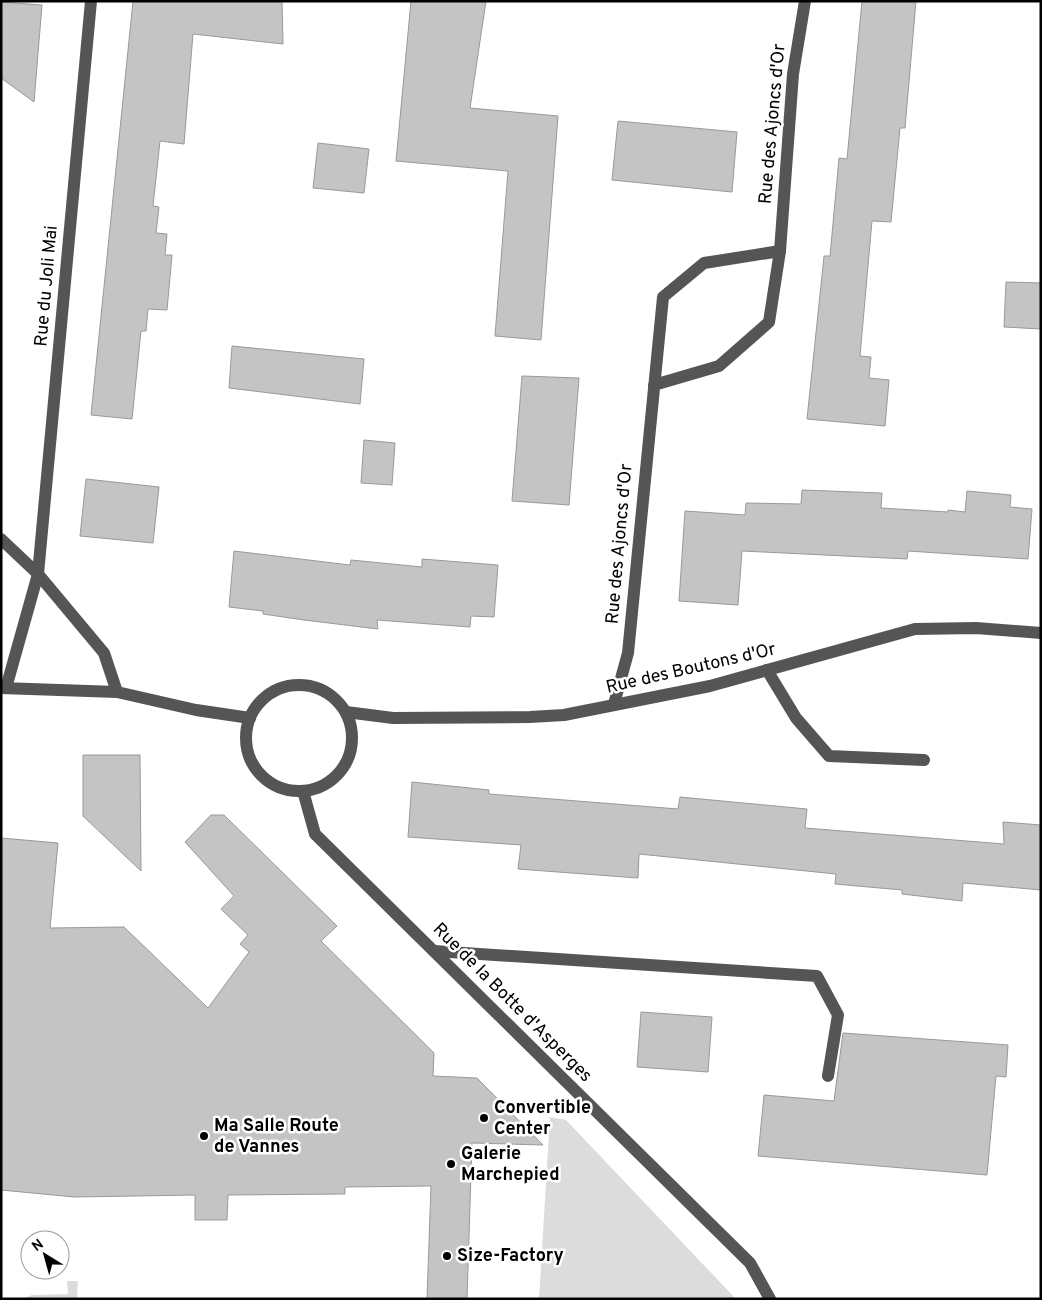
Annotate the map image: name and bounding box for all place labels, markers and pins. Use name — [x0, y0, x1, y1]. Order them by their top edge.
place label: Convertible Center — [494, 1097, 591, 1141]
marker: Convertible Center — [478, 1112, 490, 1124]
place label: Ma Salle Route de Vannes — [214, 1115, 339, 1159]
marker: Ma Salle Route de Vannes — [198, 1130, 210, 1142]
place label: Galerie Marchepied — [461, 1143, 560, 1187]
marker: Galerie Marchepied — [445, 1158, 457, 1170]
place label: Size-Factory — [457, 1245, 564, 1268]
marker: Size-Factory — [441, 1250, 453, 1262]

